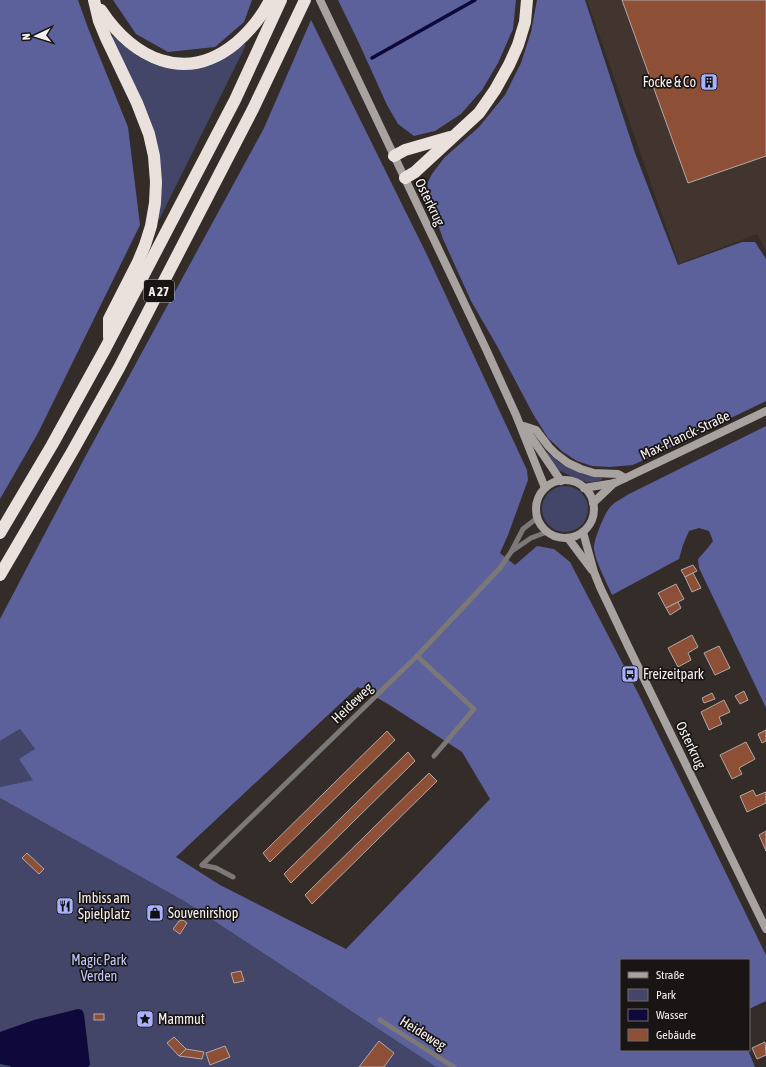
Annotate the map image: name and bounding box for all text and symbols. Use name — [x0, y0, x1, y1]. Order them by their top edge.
north arrow — [16, 16, 56, 56]
text: N — [20, 33, 32, 40]
building icon: Focke & Co — [699, 72, 719, 92]
place label: Focke & Co — [643, 74, 696, 90]
street label: Osterkrug — [412, 176, 448, 228]
road number: A 27 — [144, 280, 174, 302]
street label: Max-Planck-Straße — [638, 407, 732, 463]
bus stop icon: Freizeitpark — [620, 664, 640, 684]
place label: Freizeitpark — [643, 666, 704, 682]
street label: Heideweg — [328, 679, 376, 727]
street label: Osterkrug — [673, 719, 709, 771]
place label: Imbiss am Spielplatz — [78, 890, 130, 922]
restaurant icon: Imbiss am Spielplatz — [55, 896, 75, 916]
shop icon: Souvenirshop — [145, 903, 165, 923]
place label: Souvenirshop — [168, 905, 239, 921]
park label: Magic Park Verden — [71, 952, 127, 984]
legend — [620, 959, 750, 1051]
text: Straße — [656, 968, 684, 982]
text: Park — [656, 988, 677, 1002]
text: Wasser — [656, 1008, 688, 1022]
place icon: Mammut — [135, 1009, 155, 1029]
place label: Mammut — [158, 1011, 205, 1027]
street label: Heideweg — [397, 1013, 449, 1053]
text: Gebäude — [656, 1028, 696, 1042]

